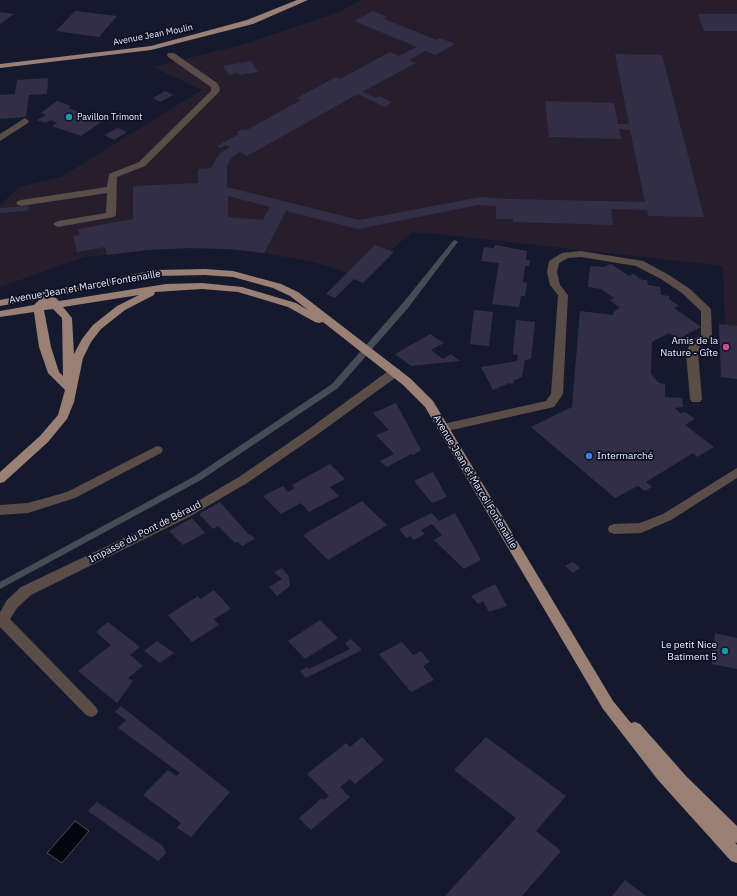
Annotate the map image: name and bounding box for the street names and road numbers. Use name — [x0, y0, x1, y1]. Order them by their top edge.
street label: Avenue Jean Moulin — [112, 22, 194, 48]
street label: Avenue Jean et Marcel Fontenaille — [8, 268, 162, 306]
street label: Avenue Jean et Marcel Fontenaille — [430, 413, 520, 551]
street label: Impasse du Pont de Béraud — [87, 498, 203, 566]

